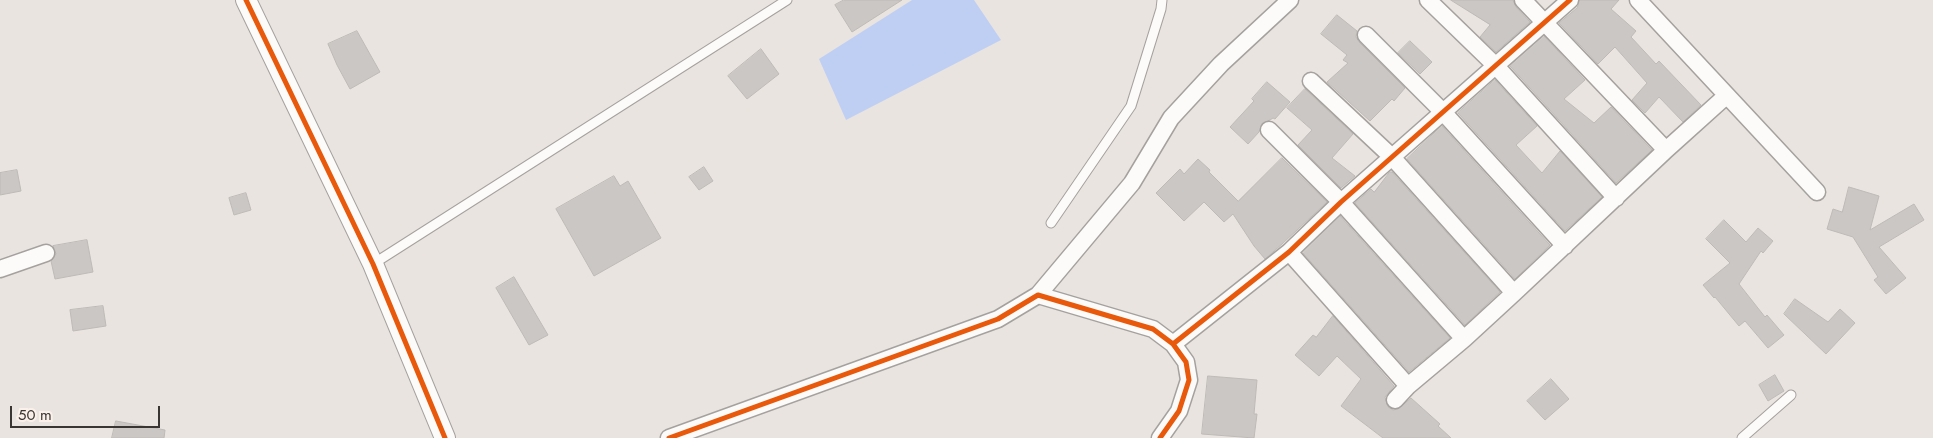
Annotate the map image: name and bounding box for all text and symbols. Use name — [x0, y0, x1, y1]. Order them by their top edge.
scale bar — [12, 396, 162, 428]
text: 50 m — [18, 404, 52, 426]

